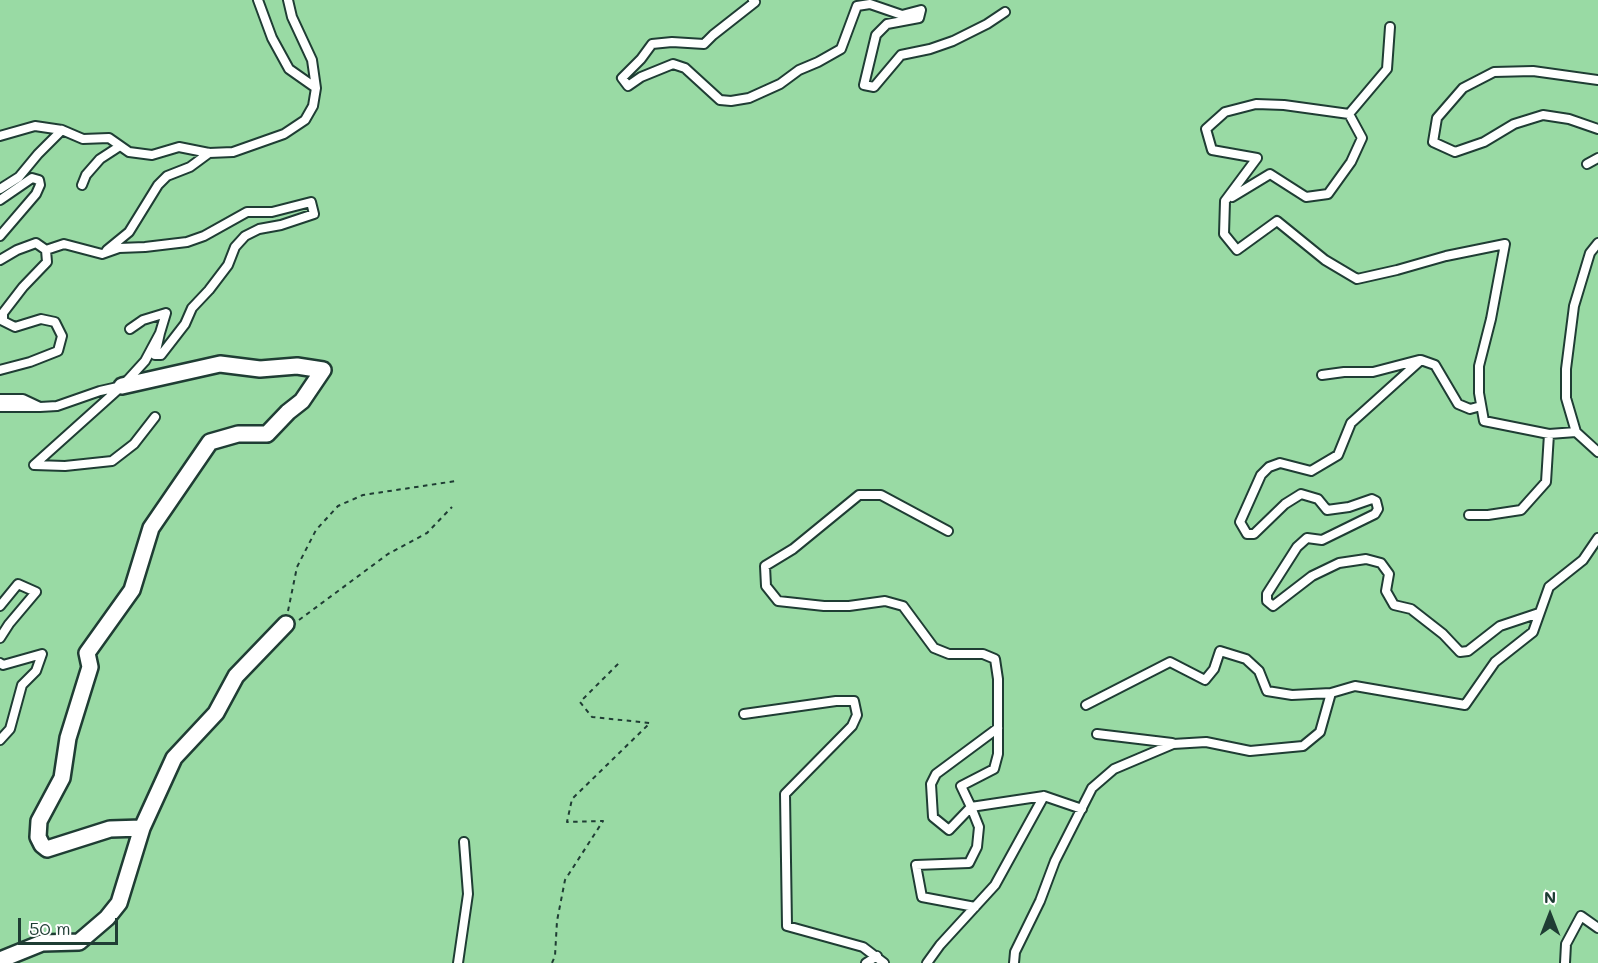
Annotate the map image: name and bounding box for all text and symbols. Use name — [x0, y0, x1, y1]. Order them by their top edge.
north arrow — [1520, 885, 1580, 945]
text: N — [1544, 886, 1556, 907]
scale bar — [21, 906, 122, 944]
text: 50 m — [29, 916, 71, 940]

